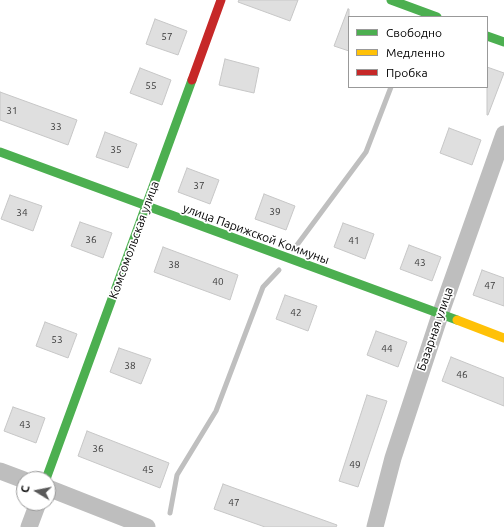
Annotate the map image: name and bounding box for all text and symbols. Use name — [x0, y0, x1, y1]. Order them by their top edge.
legend — [348, 16, 488, 88]
text: Свободно — [386, 26, 442, 39]
house number: 57 — [161, 31, 173, 43]
text: Медленно — [386, 46, 445, 59]
text: Пробка — [386, 66, 428, 79]
house number: 55 — [145, 80, 157, 92]
house number: 31 — [6, 105, 18, 117]
house number: 33 — [50, 121, 62, 133]
house number: 35 — [110, 144, 122, 156]
street label: Комсомольская улица — [106, 179, 162, 301]
house number: 37 — [193, 180, 205, 192]
street label: улица Парижской Коммуны — [181, 201, 331, 267]
house number: 39 — [269, 206, 281, 218]
house number: 34 — [16, 207, 28, 219]
house number: 36 — [85, 234, 97, 246]
house number: 41 — [348, 235, 360, 247]
house number: 43 — [414, 257, 426, 269]
house number: 38 — [168, 259, 180, 271]
house number: 40 — [212, 276, 224, 288]
house number: 47 — [484, 280, 496, 292]
street label: Базарная улица — [414, 285, 456, 373]
house number: 42 — [290, 307, 302, 319]
house number: 53 — [51, 334, 63, 346]
house number: 44 — [381, 343, 393, 355]
house number: 38 — [124, 360, 136, 372]
house number: 46 — [456, 369, 468, 381]
house number: 43 — [19, 419, 31, 431]
house number: 36 — [92, 443, 104, 455]
house number: 49 — [349, 459, 361, 471]
house number: 45 — [142, 464, 154, 476]
north arrow — [16, 471, 56, 511]
text: С — [19, 485, 32, 494]
house number: 47 — [228, 497, 240, 509]

